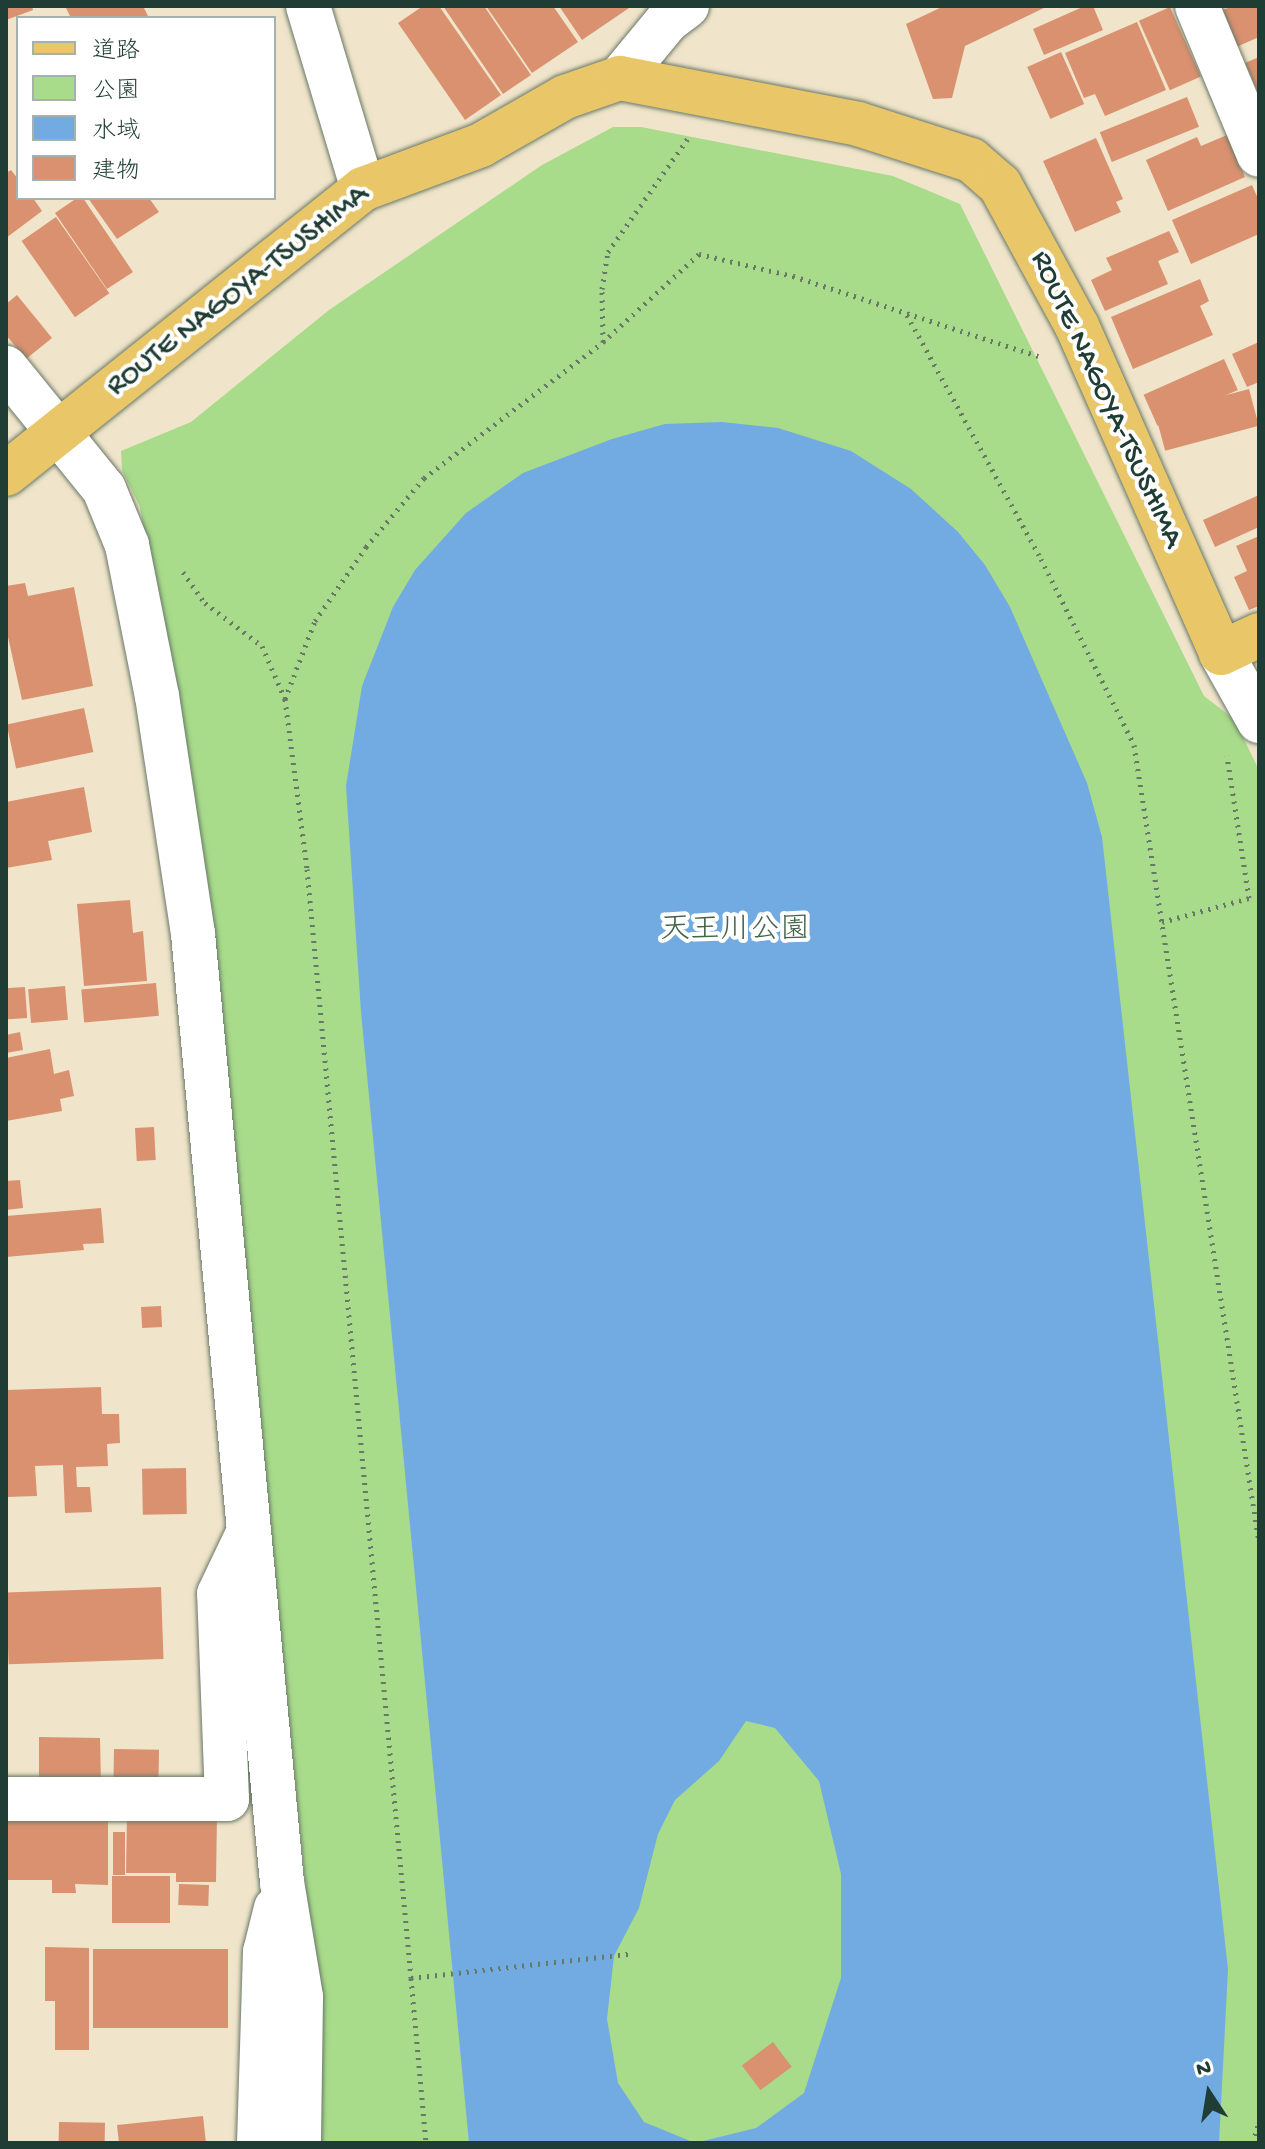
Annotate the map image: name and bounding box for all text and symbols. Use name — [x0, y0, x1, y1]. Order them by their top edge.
legend — [16, 16, 276, 200]
text: 道路 — [92, 38, 140, 67]
text: 公園 — [92, 78, 140, 107]
text: 水域 — [92, 118, 140, 147]
text: 建物 — [92, 158, 140, 187]
street label: ROUTE NAGOYA-TSUSHIMA — [101, 178, 377, 406]
street label: ROUTE NAGOYA-TSUSHIMA — [1020, 246, 1190, 554]
park label: 天王川公園 — [660, 914, 810, 950]
north arrow — [1169, 2053, 1249, 2133]
text: N — [1194, 2055, 1214, 2084]

